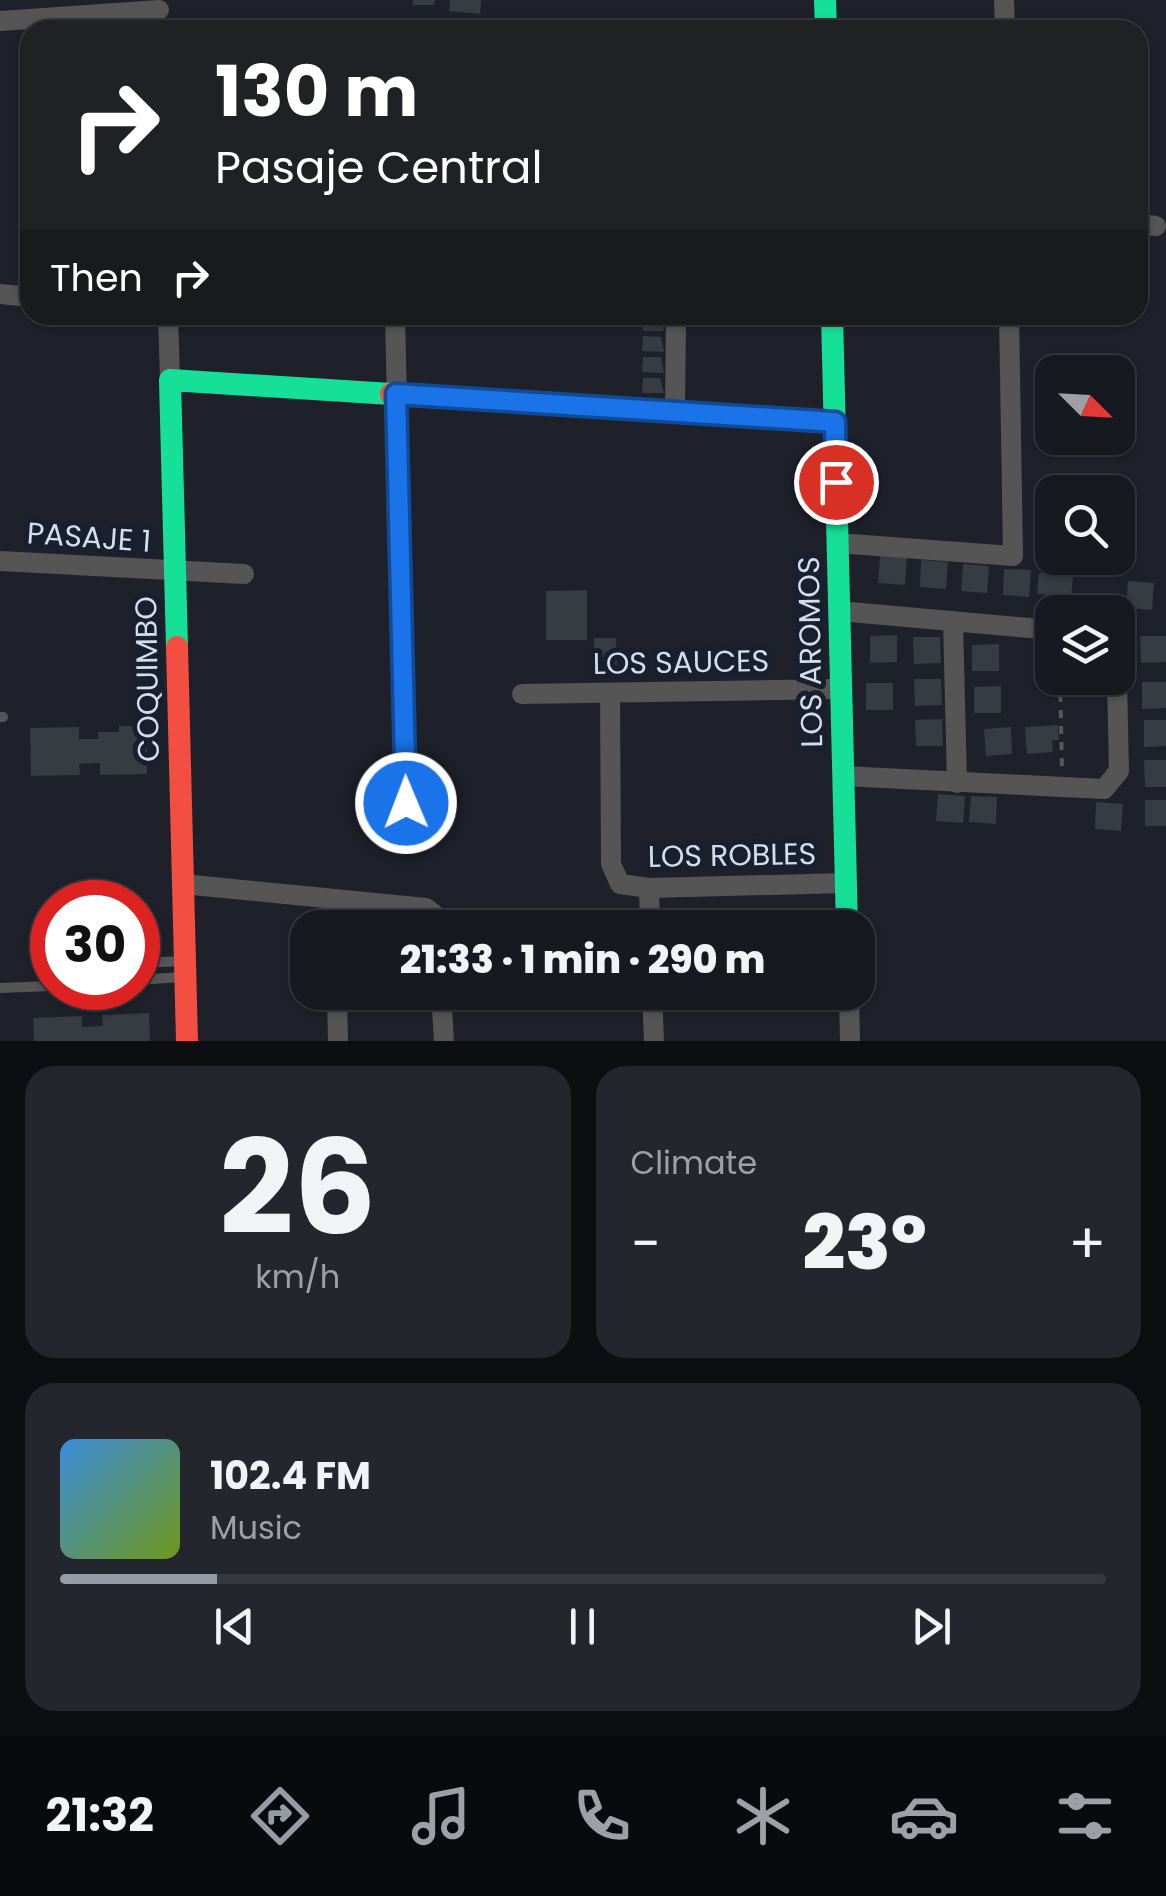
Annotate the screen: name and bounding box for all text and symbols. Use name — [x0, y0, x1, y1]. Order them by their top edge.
text: 130 m — [215, 42, 418, 141]
icon: right — [50, 60, 180, 190]
text: Pasaje Central — [215, 136, 543, 199]
icon: right — [163, 250, 218, 305]
text: Then — [50, 251, 143, 304]
north arrow — [1035, 355, 1135, 455]
map controls — [1035, 355, 1135, 695]
pin — [794, 440, 879, 525]
icon: arrive — [809, 455, 864, 510]
button: search — [1035, 475, 1135, 575]
street label: PASAJE 1 — [25, 511, 153, 563]
street label: LOS AROMOS — [787, 556, 833, 748]
button: layers — [1035, 595, 1135, 695]
street label: COQUIMBO — [124, 596, 170, 762]
street label: LOS SAUCES — [592, 639, 770, 685]
position arrow — [354, 751, 458, 855]
street label: LOS ROBLES — [647, 832, 817, 878]
speed limit sign: 30 — [30, 880, 160, 1010]
text: 21:33 · 1 min · 290 m — [400, 933, 765, 986]
text: 26 — [219, 1096, 376, 1279]
text: Climate — [631, 1140, 757, 1185]
text: 23° — [802, 1190, 927, 1295]
text: − — [631, 1205, 661, 1282]
text: + — [1068, 1205, 1106, 1282]
text: km/h — [255, 1254, 340, 1299]
text: 102.4 FM — [210, 1449, 371, 1502]
text: Music — [210, 1505, 302, 1550]
icon: previous — [207, 1599, 262, 1654]
icon: pause — [555, 1599, 610, 1654]
icon: next — [904, 1599, 959, 1654]
icon: directions — [245, 1781, 315, 1851]
icon: music — [406, 1781, 476, 1851]
icon: phone — [567, 1781, 637, 1851]
icon: climate — [728, 1781, 798, 1851]
icon: car — [889, 1781, 959, 1851]
icon: filters — [1050, 1781, 1120, 1851]
text: 21:32 — [46, 1784, 154, 1847]

